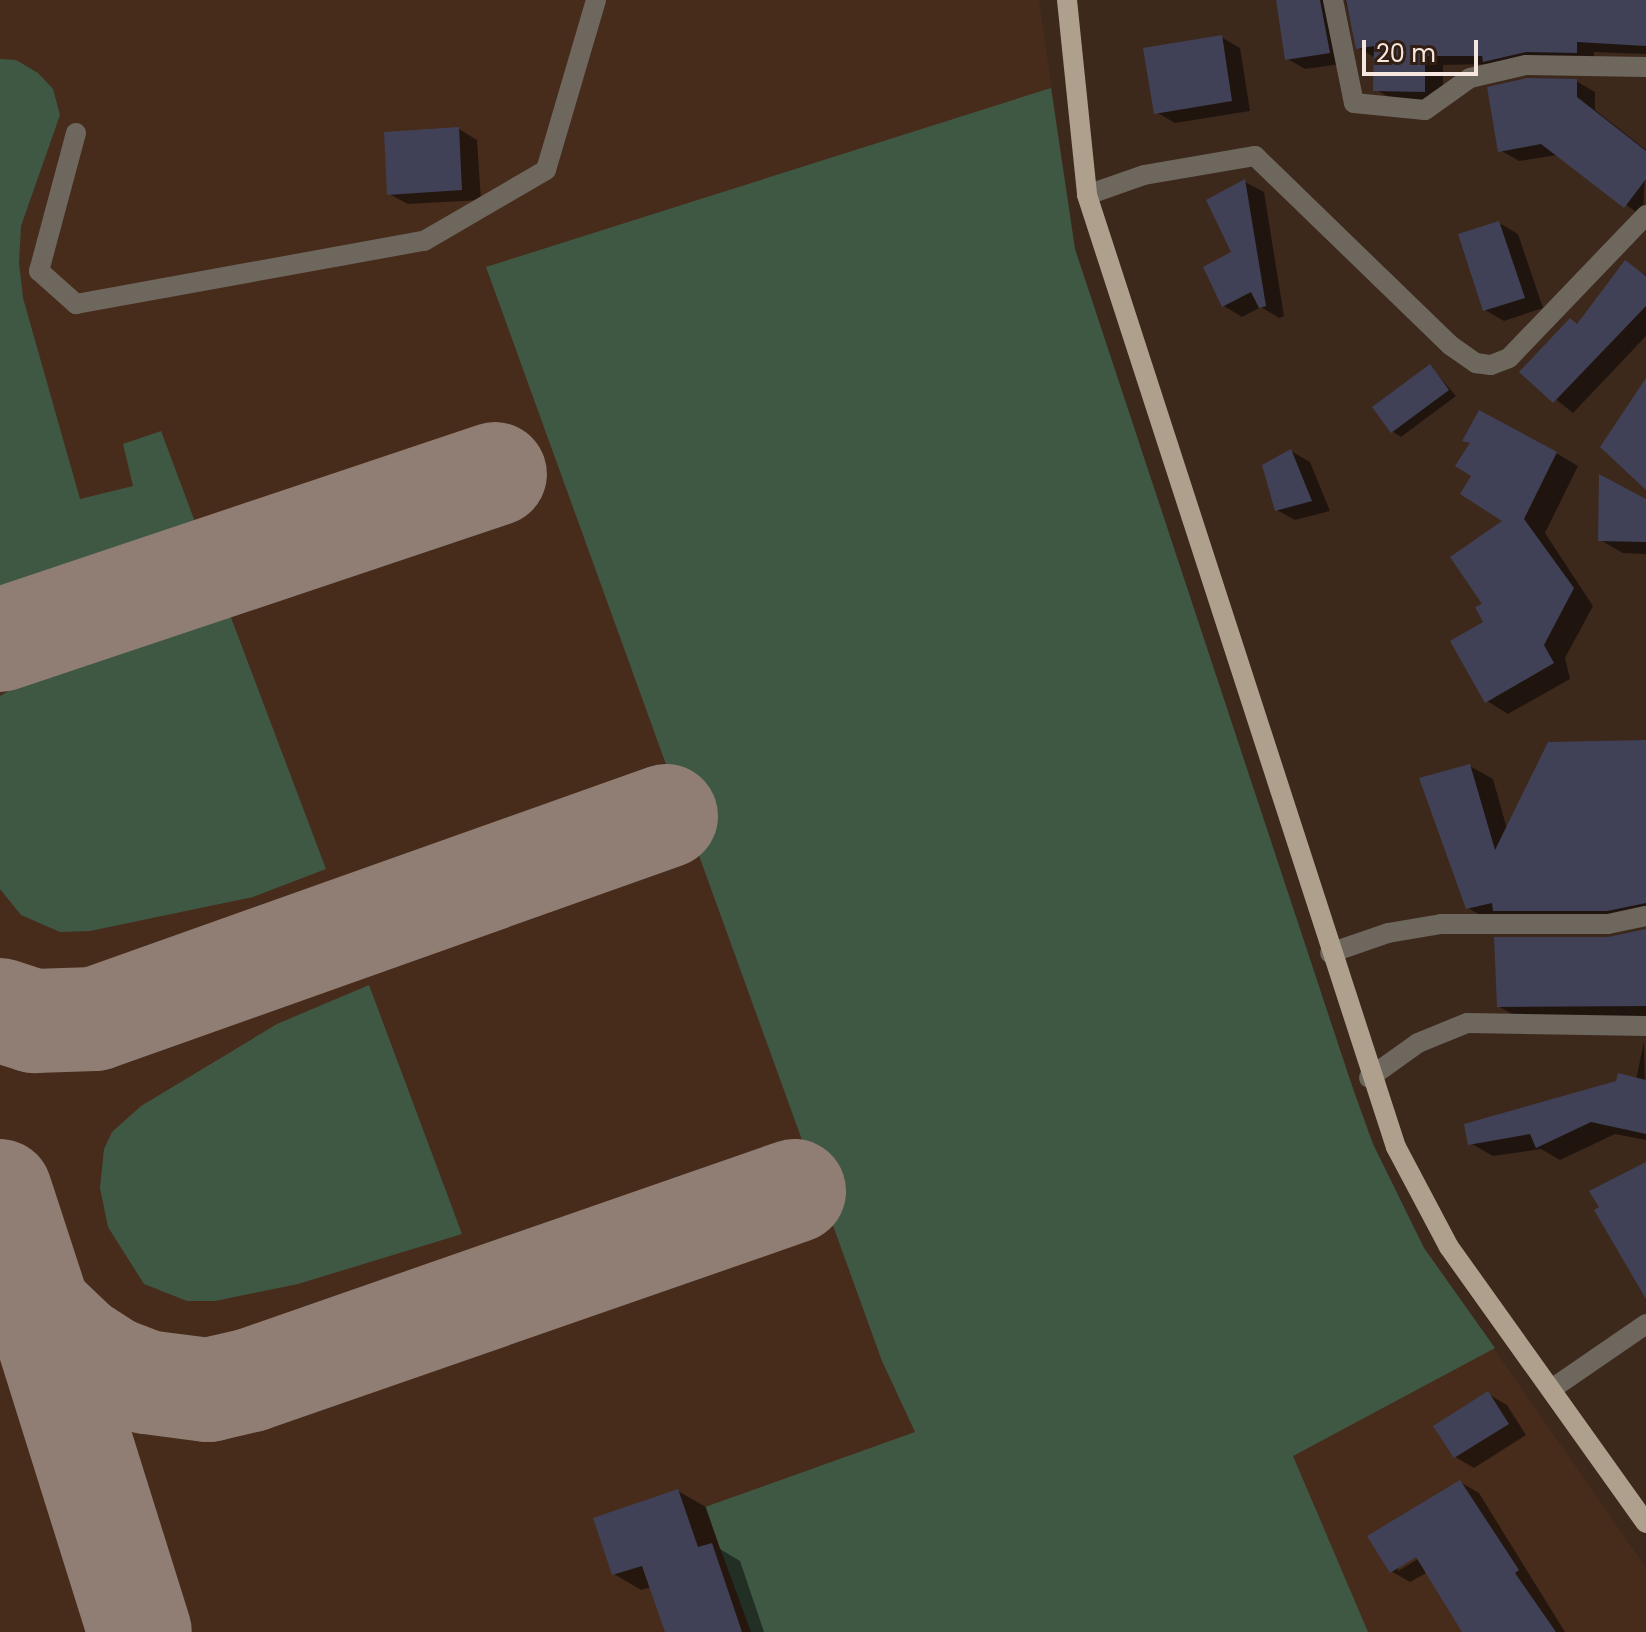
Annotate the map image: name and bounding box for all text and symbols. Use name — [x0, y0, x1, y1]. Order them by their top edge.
scale bar — [1366, 24, 1482, 74]
text: 20 m — [1376, 37, 1436, 70]

